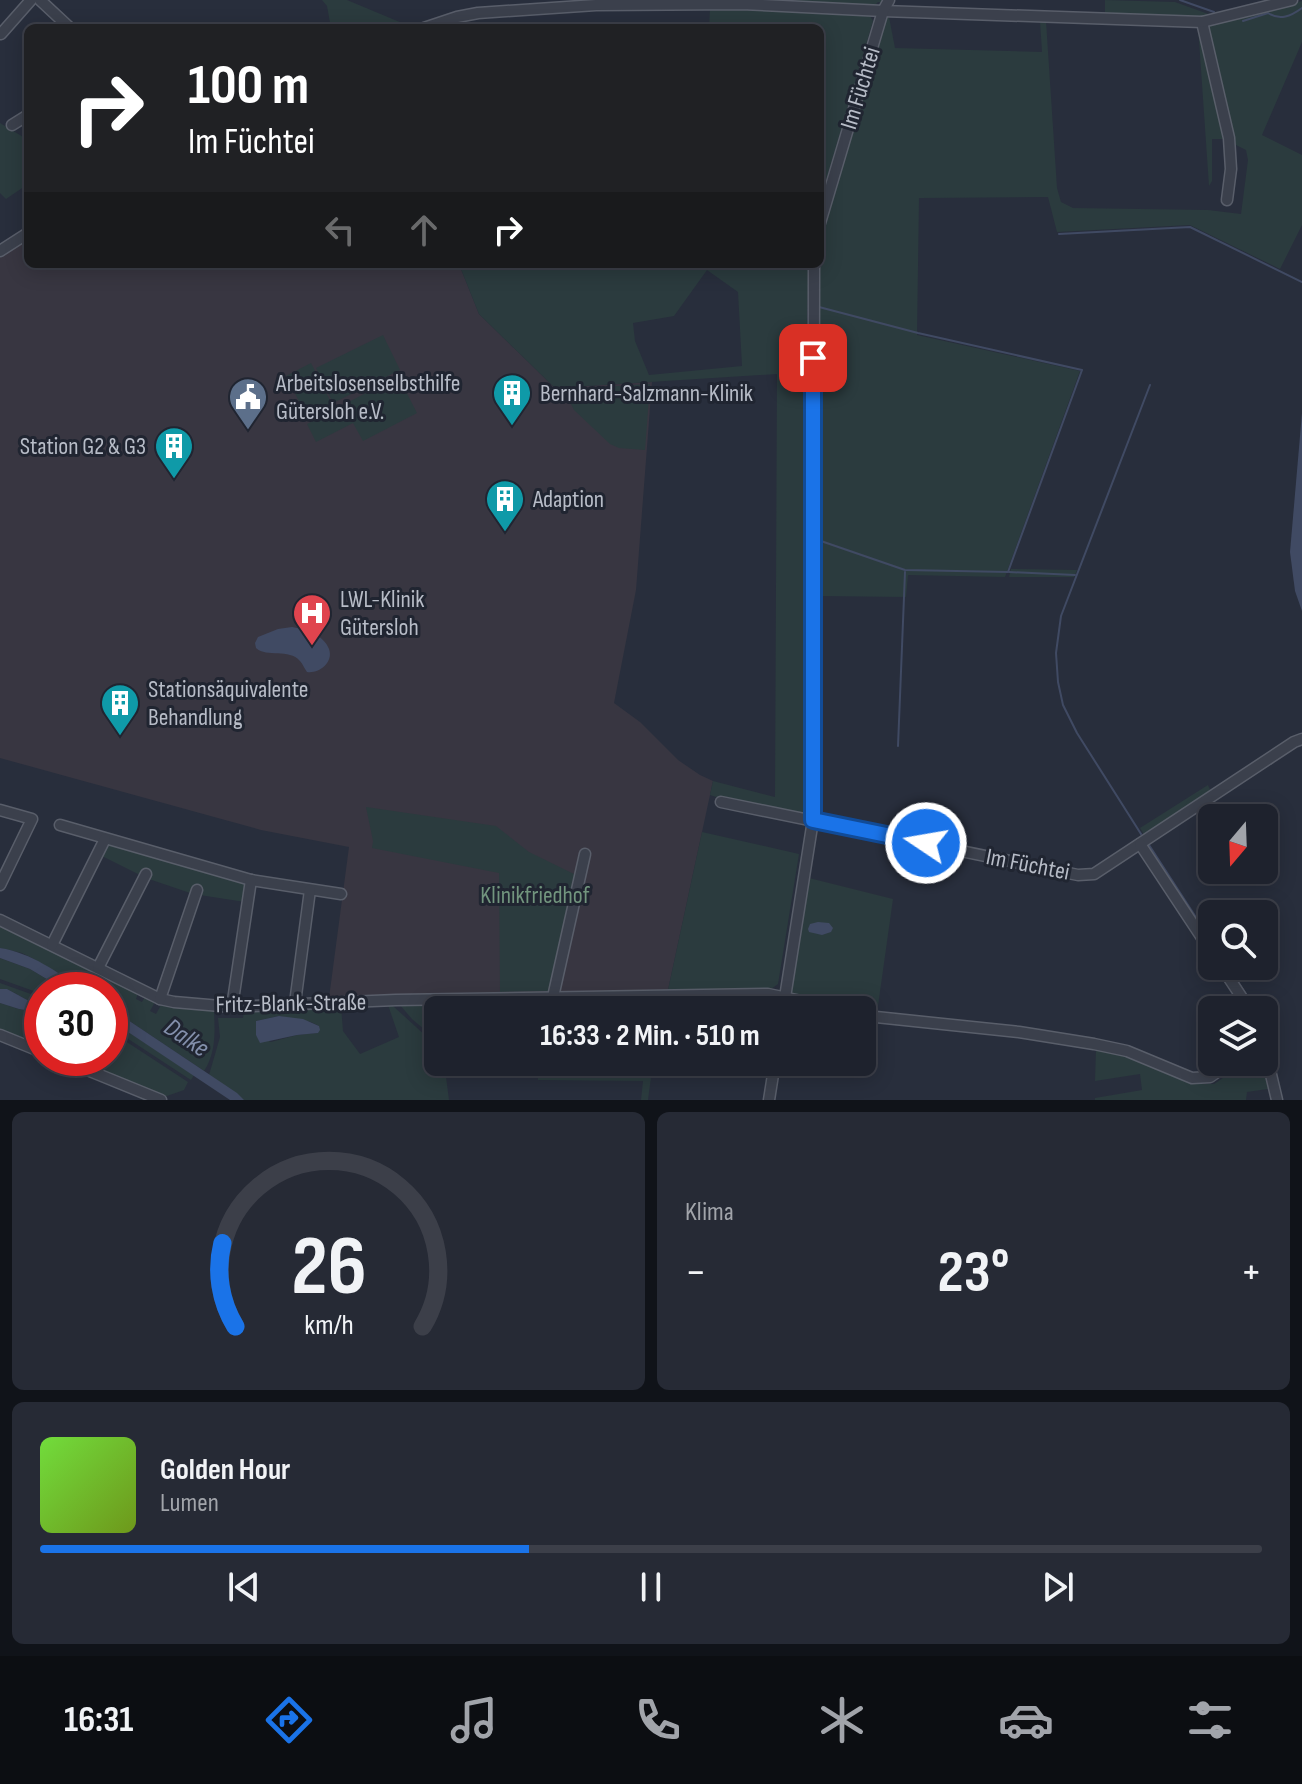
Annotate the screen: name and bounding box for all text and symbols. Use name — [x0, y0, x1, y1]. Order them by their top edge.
street label: Im Füchtei — [834, 44, 887, 133]
text: 100 m — [188, 53, 309, 120]
icon: right — [56, 56, 160, 160]
text: Im Füchtei — [188, 121, 315, 164]
icon: left — [318, 208, 362, 252]
icon: ahead — [402, 208, 446, 252]
icon: right — [486, 208, 530, 252]
pin — [779, 324, 847, 392]
icon: arrive — [791, 336, 835, 380]
place label: Arbeitslosenselbsthilfe Gütersloh e.V. — [275, 369, 460, 426]
building icon: Bernhard-Salzmann-Klinik — [491, 372, 533, 427]
public building icon: Arbeitslosenselbsthilfe Gütersloh e.V. — [227, 376, 269, 431]
place label: Bernhard-Salzmann-Klinik — [540, 379, 753, 408]
building icon: Station G2 & G3 — [153, 425, 195, 480]
place label: Station G2 & G3 — [20, 432, 146, 461]
building icon: Adaption — [484, 478, 526, 533]
place label: Adaption — [532, 485, 604, 514]
place label: LWL-Klinik Gütersloh — [340, 585, 424, 642]
hospital icon: LWL-Klinik Gütersloh — [291, 592, 333, 647]
place label: Stationsäquivalente Behandlung — [148, 675, 308, 732]
building icon: Stationsäquivalente Behandlung — [99, 682, 141, 737]
position arrow — [884, 801, 968, 885]
north arrow — [1198, 804, 1278, 884]
map controls — [1198, 804, 1278, 1076]
street label: Im Füchtei — [984, 842, 1072, 887]
park label: Klinikfriedhof — [480, 881, 591, 910]
button: search — [1198, 900, 1278, 980]
speed limit sign: 30 — [24, 972, 128, 1076]
street label: Fritz-Blank-Straße — [215, 988, 367, 1019]
button: layers — [1198, 996, 1278, 1076]
water label: Dalke — [158, 1012, 214, 1064]
text: 16:33 · 2 Min. · 510 m — [540, 1018, 760, 1054]
text: Klima — [685, 1197, 734, 1228]
text: 26 — [291, 1218, 366, 1318]
text: 23° — [937, 1237, 1010, 1309]
text: − — [685, 1246, 707, 1299]
text: + — [1240, 1246, 1262, 1299]
text: km/h — [304, 1308, 353, 1343]
text: Golden Hour — [160, 1452, 290, 1488]
text: Lumen — [160, 1488, 219, 1519]
icon: previous — [222, 1565, 266, 1609]
icon: pause — [629, 1565, 673, 1609]
icon: next — [1036, 1565, 1080, 1609]
icon: directions — [261, 1692, 317, 1748]
icon: music — [446, 1692, 502, 1748]
icon: phone — [630, 1692, 686, 1748]
icon: climate — [814, 1692, 870, 1748]
icon: car — [998, 1692, 1054, 1748]
icon: filters — [1182, 1692, 1238, 1748]
text: 16:31 — [64, 1699, 133, 1742]

